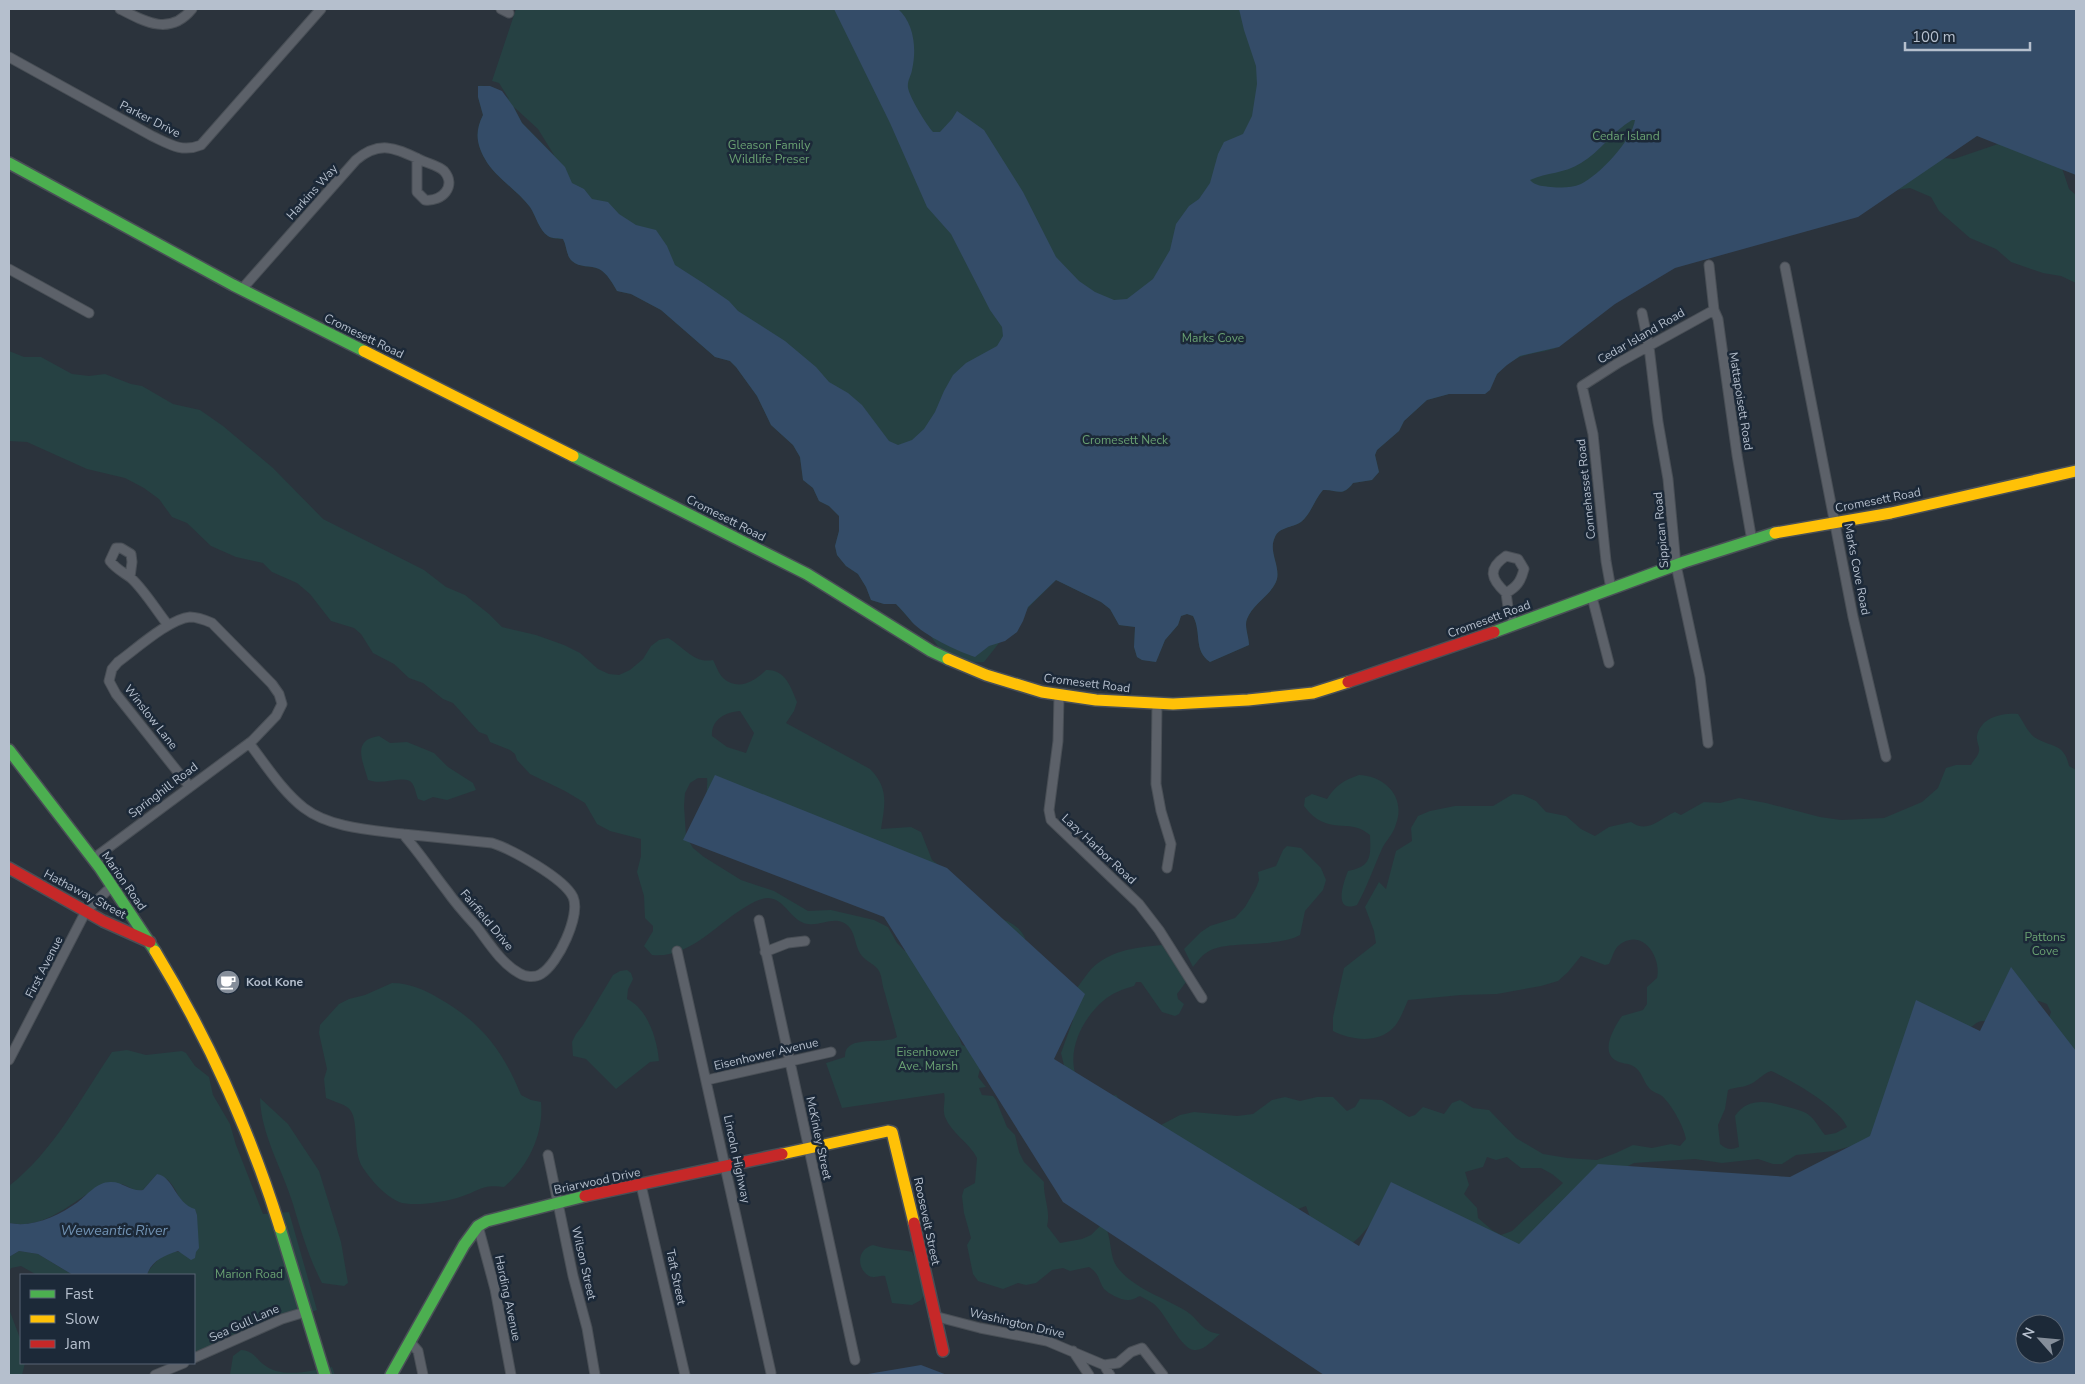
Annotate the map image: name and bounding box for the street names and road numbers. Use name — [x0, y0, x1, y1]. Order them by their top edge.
street label: Parker Drive — [117, 97, 183, 141]
street label: Harkins Way — [283, 160, 342, 223]
street label: Cedar Island Road — [1594, 304, 1688, 368]
street label: Cromesett Road — [321, 310, 407, 362]
street label: Mattapoisett Road — [1725, 351, 1757, 451]
street label: Connehasset Road — [1573, 438, 1599, 540]
street label: Cromesett Road — [1834, 484, 1922, 516]
street label: Cromesett Road — [684, 491, 768, 545]
street label: Sippican Road — [1650, 491, 1672, 569]
street label: Marks Cove Road — [1840, 522, 1874, 616]
street label: Cromesett Road — [1445, 597, 1533, 641]
street label: Cromesett Road — [1043, 670, 1131, 696]
street label: Winslow Lane — [121, 681, 181, 753]
street label: Springhill Road — [125, 759, 201, 821]
street label: Lazy Harbor Road — [1058, 810, 1140, 888]
street label: Marion Road — [98, 848, 150, 914]
street label: Hathaway Street — [41, 866, 130, 923]
street label: Fairfield Drive — [457, 886, 517, 954]
street label: First Avenue — [22, 933, 66, 1001]
street label: Eisenhower Avenue — [712, 1034, 820, 1074]
street label: McKinley Street — [802, 1095, 836, 1182]
street label: Lincoln Highway — [720, 1113, 754, 1205]
street label: Briarwood Drive — [552, 1164, 642, 1198]
street label: Roosevelt Street — [910, 1176, 944, 1267]
street label: Wilson Street — [568, 1225, 600, 1302]
street label: Taft Street — [662, 1248, 690, 1307]
street label: Harding Avenue — [491, 1254, 525, 1342]
street label: Sea Gull Lane — [207, 1300, 281, 1346]
street label: Washington Drive — [968, 1304, 1066, 1342]

